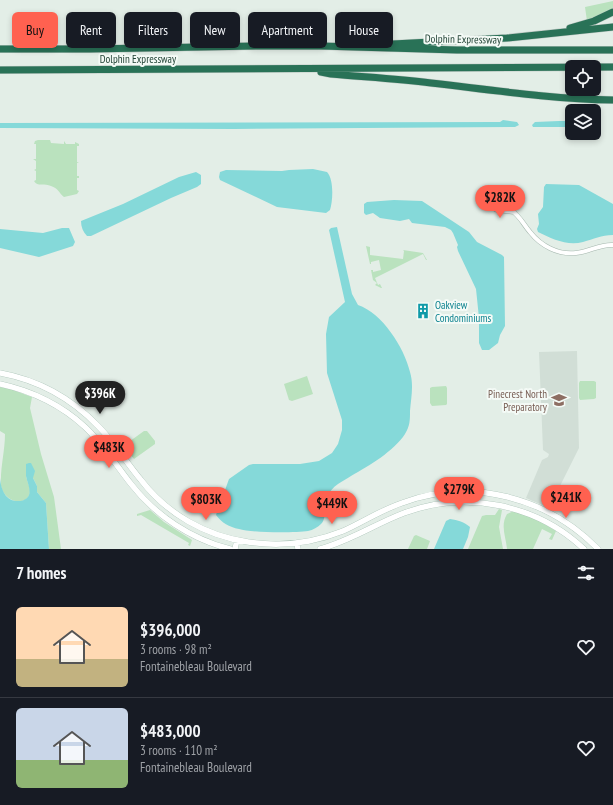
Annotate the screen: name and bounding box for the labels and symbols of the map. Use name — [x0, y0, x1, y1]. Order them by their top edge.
street label: Dolphin Expressway — [425, 31, 502, 47]
street label: Dolphin Expressway — [100, 52, 177, 66]
pin: $282K — [472, 185, 528, 219]
place label: Oakview Condominiums — [435, 298, 492, 325]
building icon: Oakview Condominiums — [414, 302, 432, 320]
pin: $396K — [72, 381, 128, 415]
place label: Pinecrest North Preparatory — [488, 387, 548, 414]
school or university icon: Pinecrest North Preparatory — [550, 391, 568, 409]
pin: $483K — [81, 435, 137, 469]
pin: $279K — [431, 477, 487, 511]
pin: $241K — [538, 485, 594, 519]
pin: $803K — [178, 487, 234, 521]
pin: $449K — [304, 491, 360, 525]

